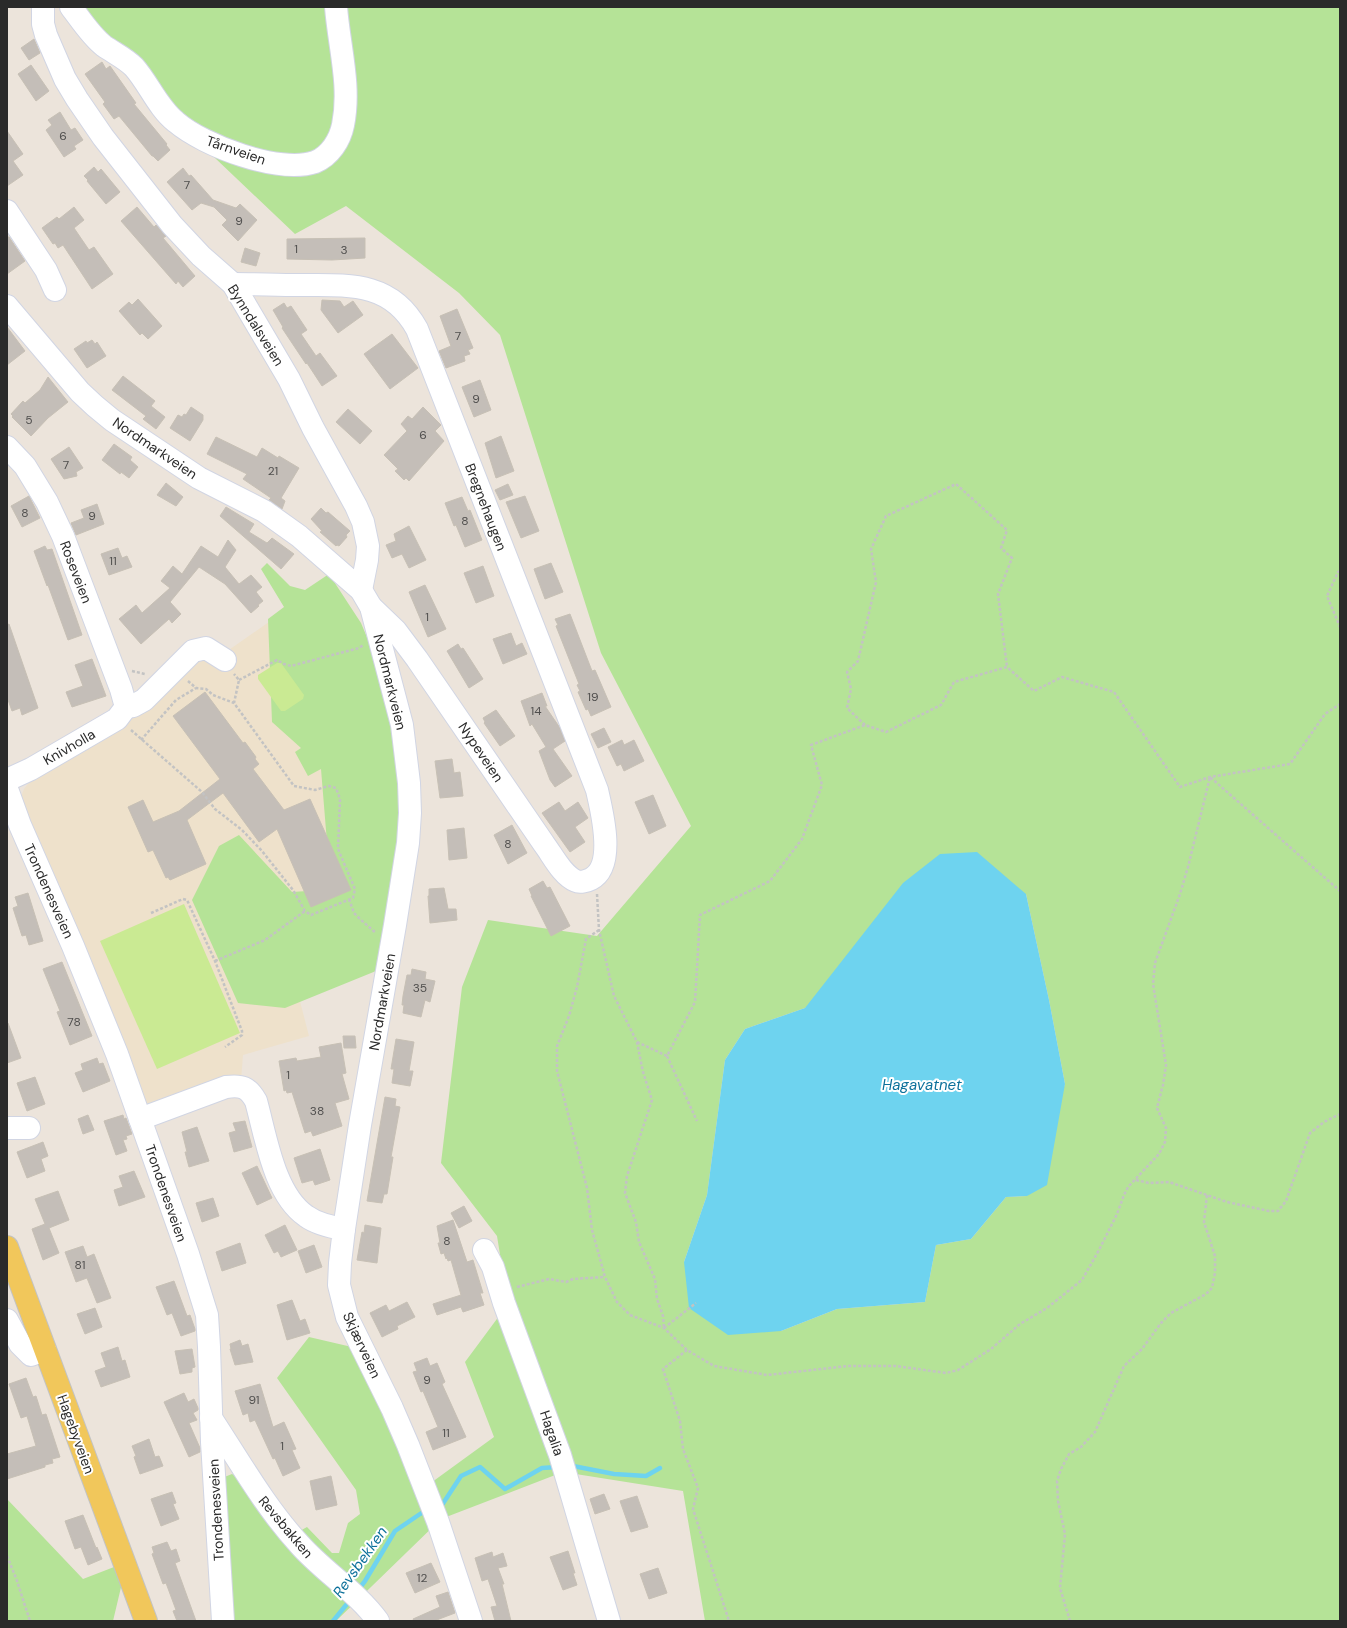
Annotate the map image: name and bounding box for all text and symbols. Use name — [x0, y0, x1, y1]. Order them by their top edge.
house number: 6 — [59, 128, 67, 144]
street label: Tårnveien — [204, 131, 268, 169]
house number: 7 — [184, 177, 190, 193]
house number: 9 — [235, 213, 243, 229]
house number: 1 — [294, 241, 298, 257]
house number: 3 — [340, 242, 348, 258]
street label: Bynndalsveien — [224, 281, 288, 369]
house number: 7 — [455, 328, 461, 344]
house number: 9 — [472, 391, 480, 407]
house number: 5 — [25, 412, 33, 428]
street label: Nordmarkveien — [109, 413, 201, 483]
house number: 6 — [419, 427, 427, 443]
house number: 7 — [63, 457, 69, 473]
street label: Bregnehaugen — [461, 461, 511, 553]
house number: 21 — [268, 463, 278, 479]
house number: 8 — [21, 505, 29, 521]
house number: 9 — [88, 508, 96, 524]
house number: 8 — [461, 513, 469, 529]
street label: Roseveien — [56, 538, 96, 606]
house number: 11 — [109, 553, 117, 569]
house number: 1 — [425, 609, 429, 625]
street label: Nordmarkveien — [369, 632, 411, 732]
house number: 19 — [587, 689, 599, 705]
house number: 14 — [530, 703, 542, 719]
street label: Nypeveien — [454, 719, 508, 785]
street label: Knivholla — [40, 725, 98, 769]
house number: 8 — [504, 836, 512, 852]
street label: Trondenesveien — [20, 841, 78, 941]
street label: Nordmarkveien — [365, 952, 399, 1052]
house number: 35 — [413, 980, 427, 996]
house number: 78 — [67, 1014, 81, 1030]
house number: 1 — [286, 1067, 290, 1083]
water label: Hagavatnet — [882, 1075, 962, 1095]
house number: 38 — [310, 1103, 324, 1119]
street label: Trondenesveien — [141, 1142, 191, 1244]
house number: 8 — [443, 1233, 451, 1249]
house number: 81 — [75, 1257, 85, 1273]
street label: Skjærveien — [339, 1309, 385, 1381]
house number: 9 — [423, 1372, 431, 1388]
street label: Hagebyveien — [53, 1392, 99, 1476]
house number: 91 — [248, 1392, 260, 1408]
street label: Hagalia — [536, 1408, 568, 1458]
house number: 11 — [442, 1425, 450, 1441]
house number: 1 — [280, 1438, 284, 1454]
street label: Trondenesveien — [204, 1459, 228, 1561]
street label: Revsbakken — [255, 1492, 317, 1562]
water label: Revsbekken — [328, 1522, 392, 1602]
house number: 12 — [417, 1570, 427, 1586]

